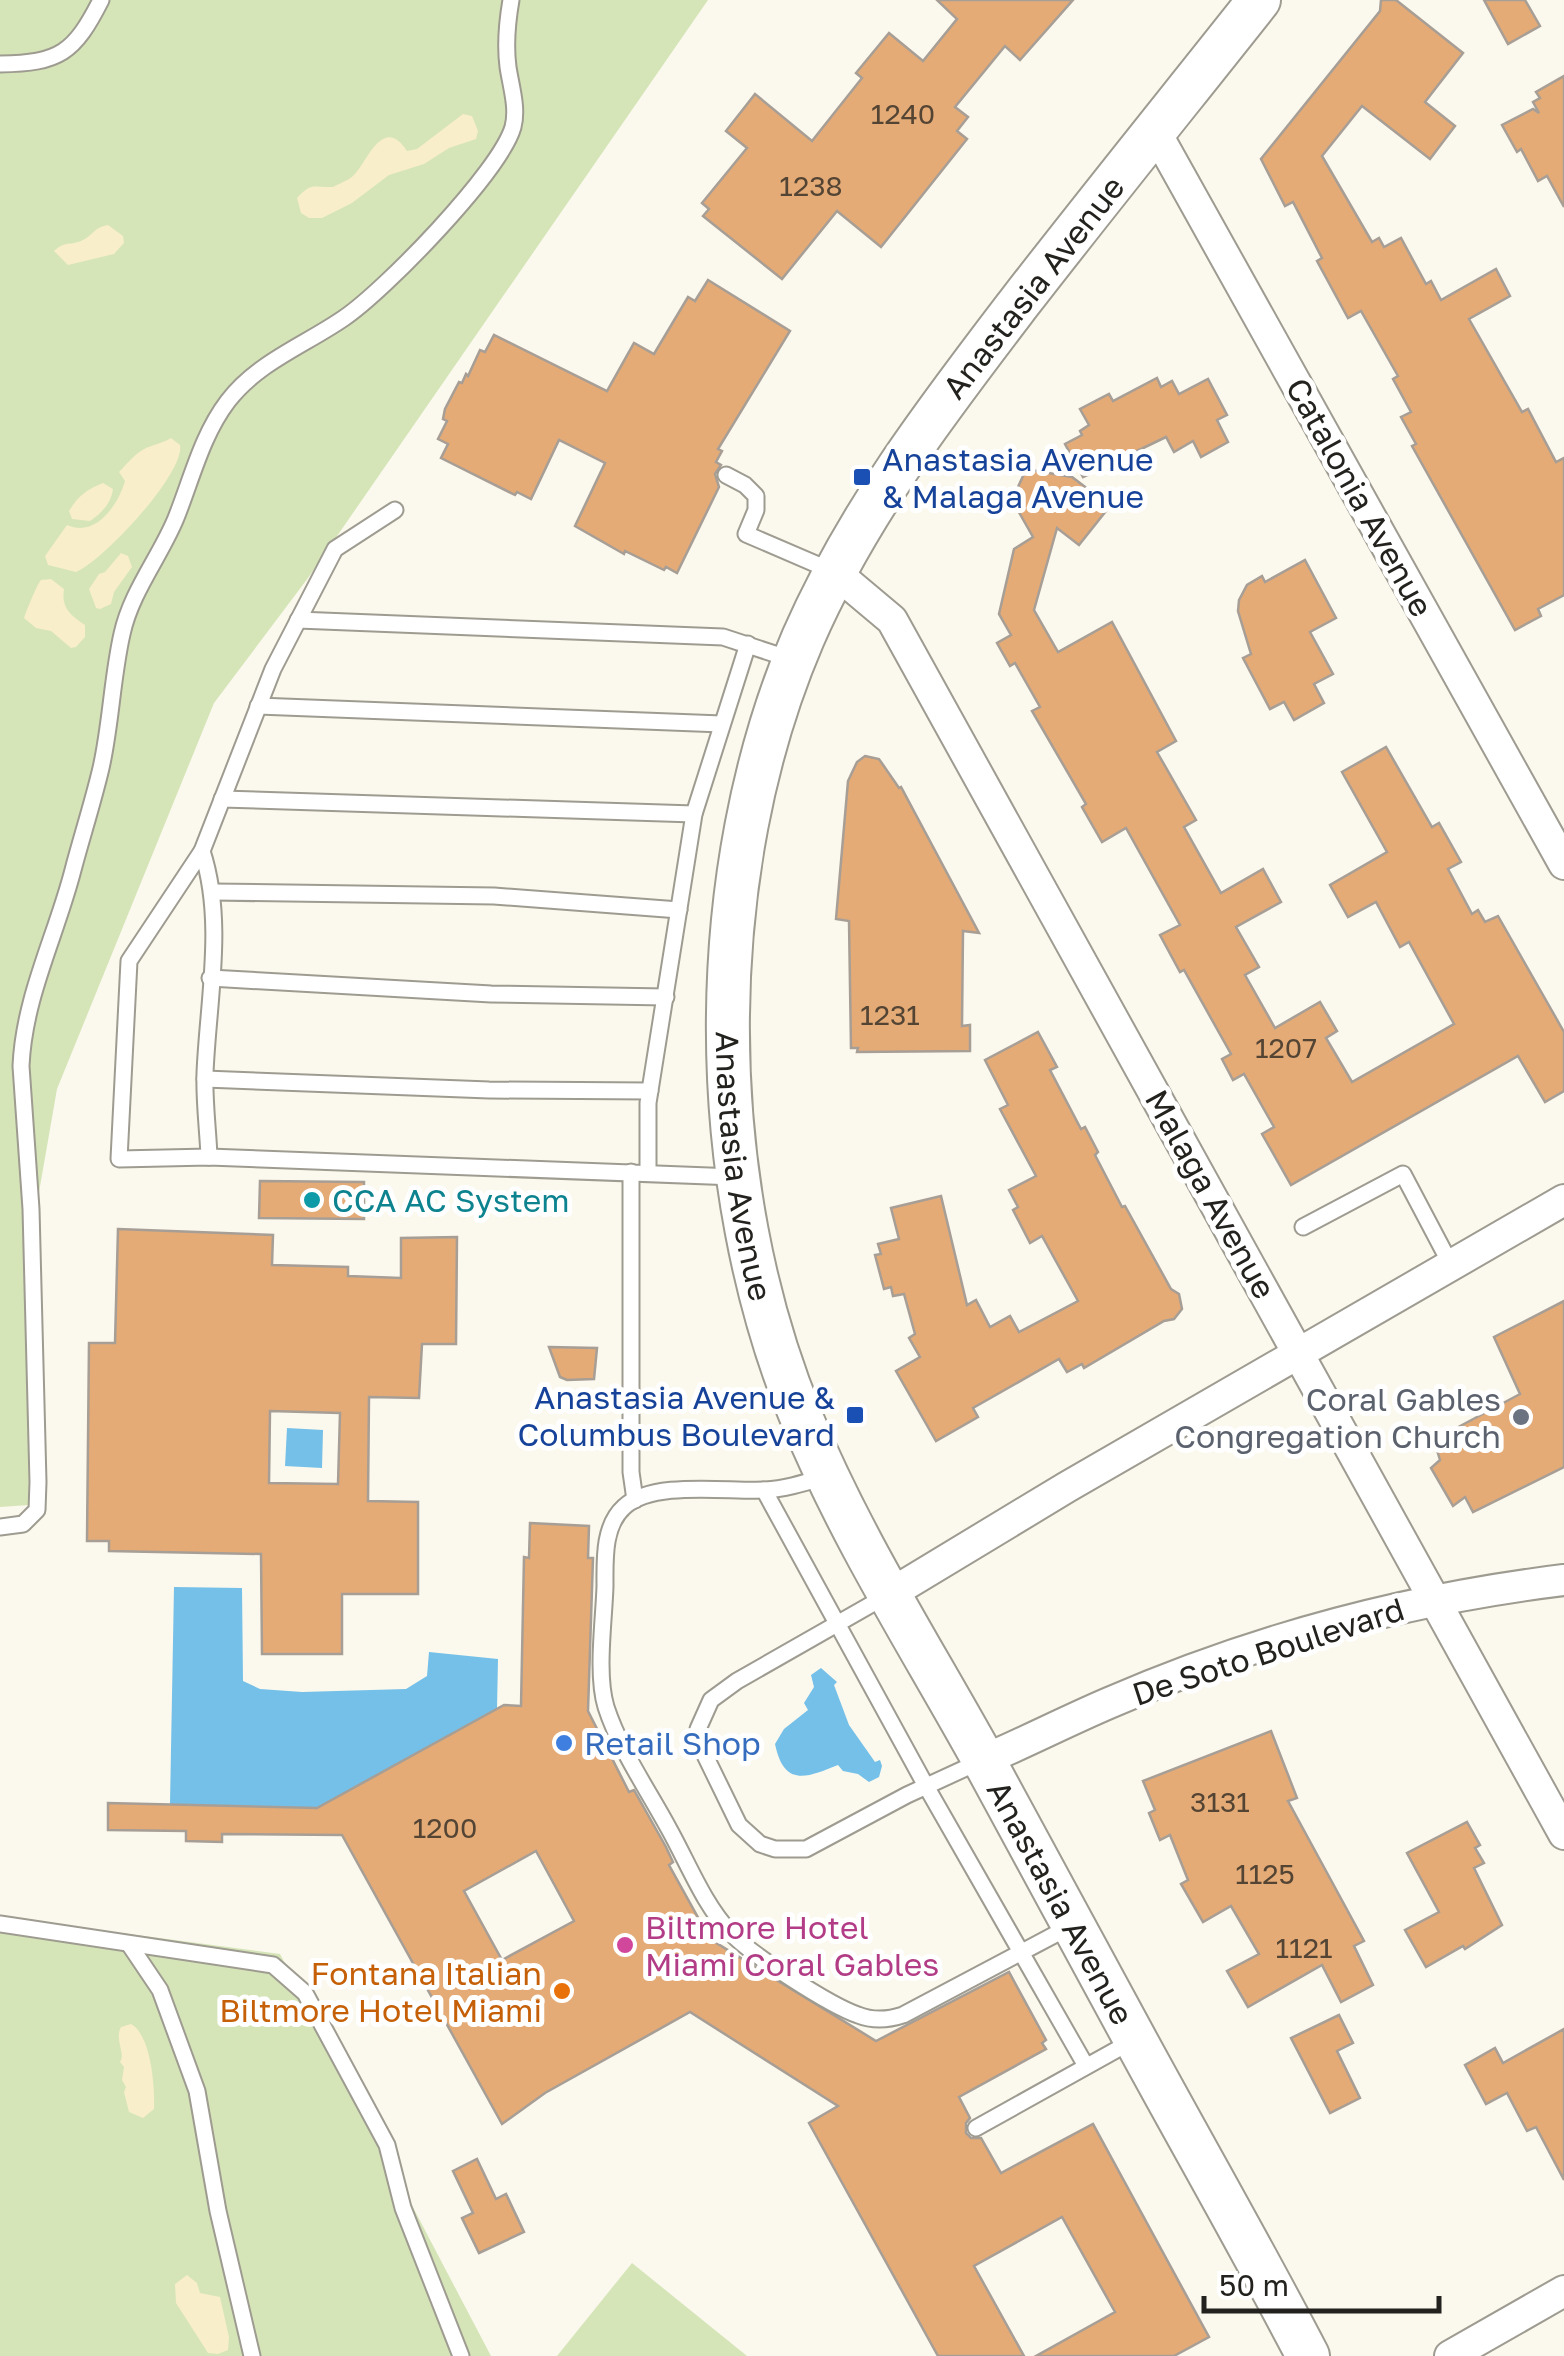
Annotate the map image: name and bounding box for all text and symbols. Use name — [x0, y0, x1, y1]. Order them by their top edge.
house number: 1240 — [871, 97, 935, 130]
street label: Anastasia Avenue — [934, 168, 1132, 406]
house number: 1238 — [779, 169, 843, 202]
street label: Catalonia Avenue — [1279, 371, 1441, 623]
place label: Anastasia Avenue & Malaga Avenue — [882, 440, 1154, 515]
marker: Anastasia Avenue & Malaga Avenue — [851, 466, 873, 488]
house number: 1231 — [860, 998, 920, 1031]
street label: Anastasia Avenue — [709, 1031, 781, 1305]
house number: 1207 — [1255, 1031, 1317, 1064]
street label: Malaga Avenue — [1138, 1083, 1284, 1305]
place label: CCA AC System — [332, 1181, 570, 1219]
marker: CCA AC System — [301, 1189, 323, 1211]
place label: Anastasia Avenue & Columbus Boulevard — [517, 1378, 836, 1453]
place label: Coral Gables Congregation Church — [1174, 1380, 1501, 1455]
marker: Anastasia Avenue & Columbus Boulevard — [844, 1404, 866, 1426]
marker: Coral Gables Congregation Church — [1510, 1406, 1532, 1428]
street label: De Soto Boulevard — [1127, 1589, 1409, 1713]
place label: Retail Shop — [584, 1724, 761, 1762]
marker: Retail Shop — [553, 1732, 575, 1754]
street label: Anastasia Avenue — [980, 1774, 1142, 2031]
house number: 3131 — [1190, 1785, 1250, 1818]
house number: 1200 — [413, 1811, 477, 1844]
house number: 1125 — [1235, 1857, 1295, 1890]
place label: Biltmore Hotel Miami Coral Gables — [645, 1908, 939, 1983]
house number: 1121 — [1276, 1931, 1332, 1964]
marker: Biltmore Hotel Miami Coral Gables — [614, 1934, 636, 1956]
place label: Fontana Italian Biltmore Hotel Miami — [219, 1954, 542, 2029]
marker: Fontana Italian Biltmore Hotel Miami — [551, 1980, 573, 2002]
scale bar — [1204, 2251, 1439, 2313]
text: 50 m — [1219, 2267, 1289, 2303]

